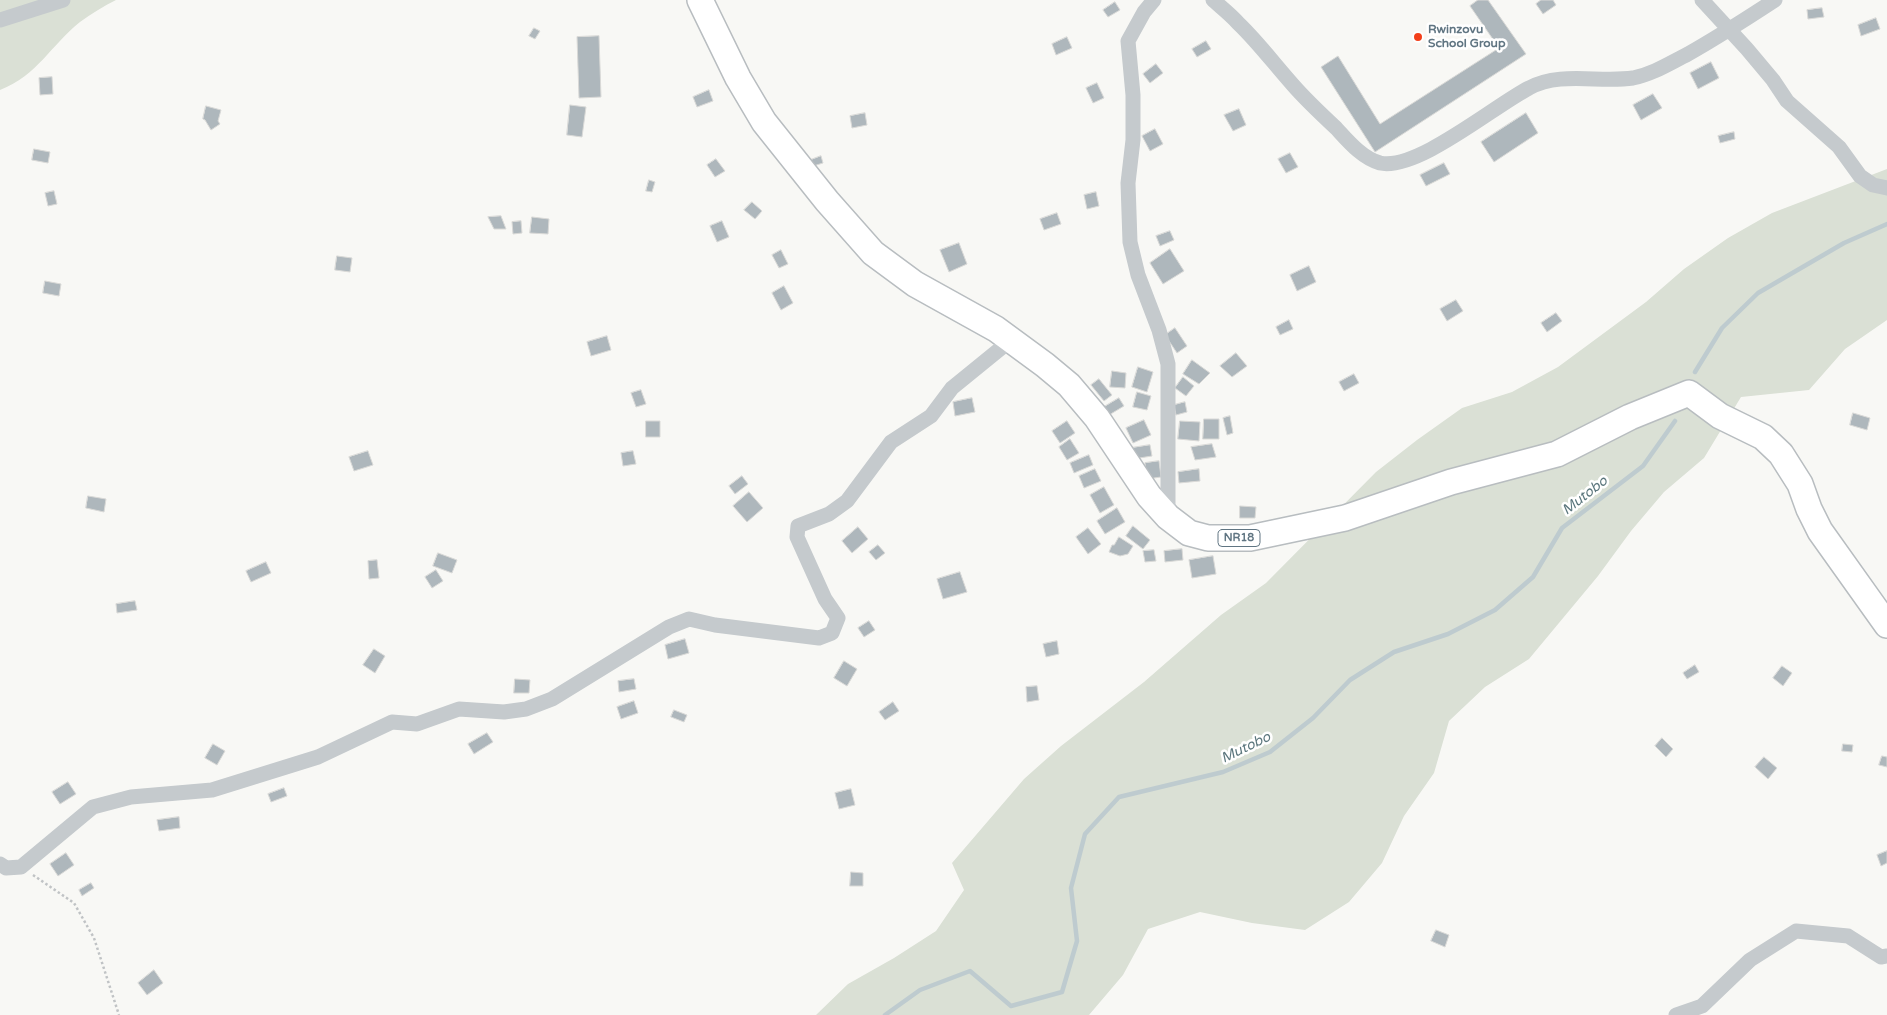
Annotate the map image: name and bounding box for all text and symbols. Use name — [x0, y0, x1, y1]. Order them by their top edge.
place label: Rwinzovu School Group — [1428, 23, 1505, 51]
marker: Rwinzovu School Group — [1412, 31, 1424, 43]
water label: Mutobo — [1559, 473, 1611, 519]
road number: NR18 — [1218, 530, 1260, 546]
water label: Mutobo — [1219, 729, 1273, 767]

